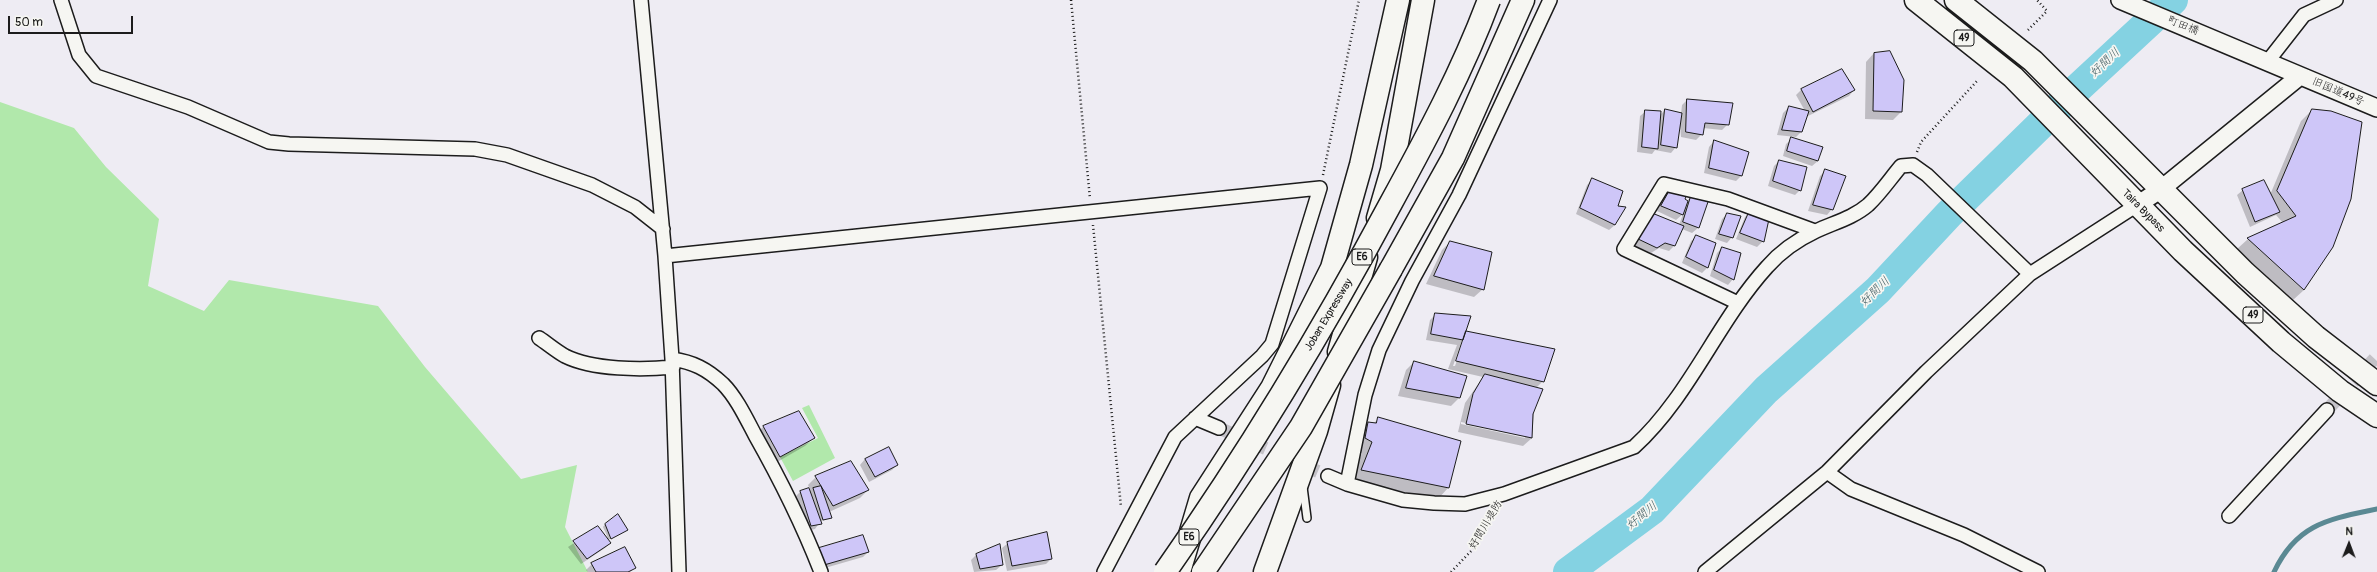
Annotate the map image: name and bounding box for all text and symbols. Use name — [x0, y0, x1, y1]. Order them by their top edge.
scale bar — [10, 8, 135, 34]
street label: 町田橋 — [2165, 14, 2201, 38]
text: 50 m — [15, 15, 43, 30]
road number: 49 — [1954, 30, 1974, 46]
water label: 好間川 — [2087, 45, 2123, 81]
street label: 旧国道49号 — [2310, 75, 2366, 109]
street label: Taira Bypass — [2119, 187, 2167, 235]
road number: E6 — [1352, 249, 1372, 265]
water label: 好間川 — [1857, 274, 1893, 310]
street label: Joban Expressway — [1302, 276, 1356, 354]
road number: 49 — [2243, 307, 2263, 323]
street label: 好間川堤防 — [1466, 498, 1506, 552]
water label: 好間川 — [1623, 499, 1661, 533]
north arrow — [2329, 524, 2369, 564]
text: N — [2345, 525, 2353, 538]
road number: E6 — [1179, 529, 1199, 545]

